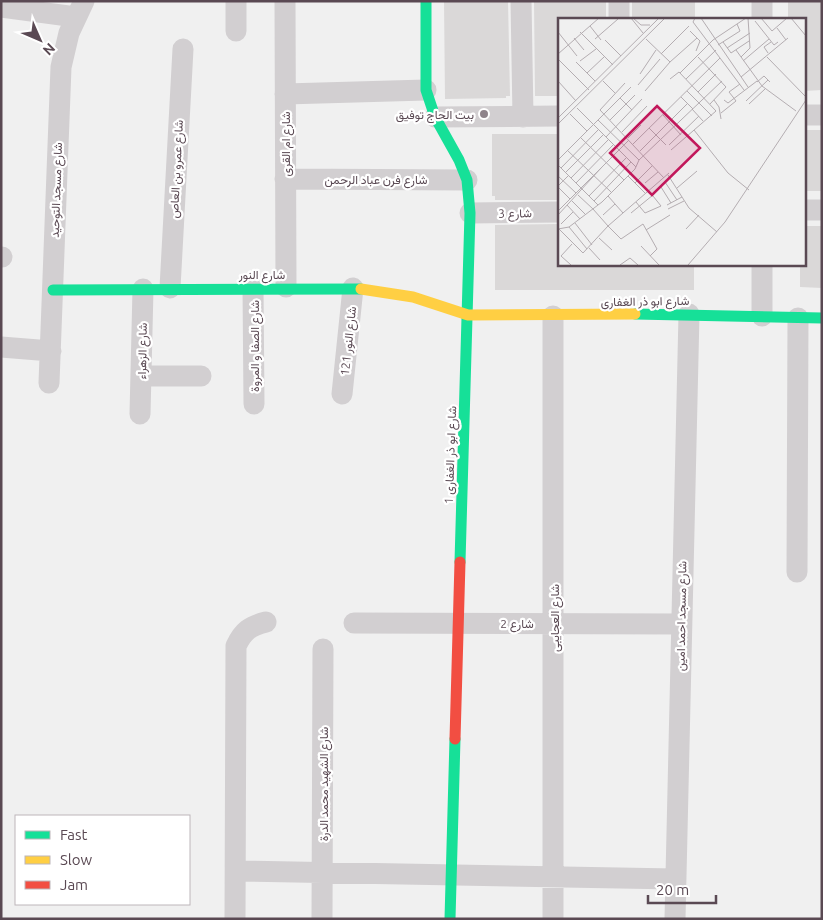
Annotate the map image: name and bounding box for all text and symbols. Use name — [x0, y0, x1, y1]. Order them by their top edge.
north arrow — [15, 15, 65, 65]
inset map — [558, 18, 806, 265]
text: N — [40, 40, 59, 59]
place label: بيت الحاج توفيق — [396, 108, 474, 124]
marker: بيت الحاج توفيق — [478, 108, 490, 120]
street label: شارع ام القرى — [279, 112, 295, 176]
street label: شارع عمرو بن العاص — [167, 119, 188, 219]
street label: شارع مسجد التوحيد — [48, 142, 67, 238]
street label: شارع فرن عباد الرحمن — [324, 173, 428, 189]
street label: شارع 3 — [498, 206, 532, 223]
street label: شارع النور — [238, 268, 285, 284]
street label: شارع ابو ذر الغفارى — [601, 294, 690, 311]
street label: شارع الصفا و المروة — [248, 300, 264, 392]
street label: شارع النور 121 — [338, 306, 361, 377]
street label: شارع الزهراء — [135, 323, 152, 379]
street label: شارع ابو ذر الغفارى 1 — [442, 406, 461, 504]
street label: شارع مسجد احمد امين — [674, 561, 691, 671]
street label: شارع العجايبى — [548, 584, 564, 652]
street label: شارع 2 — [500, 617, 534, 633]
street label: شارع الشهيد محمد الدرة — [317, 727, 333, 841]
legend — [15, 815, 190, 905]
text: Fast — [60, 826, 88, 843]
text: Slow — [60, 851, 93, 868]
scale bar — [648, 872, 716, 904]
text: Jam — [60, 876, 88, 893]
text: 20 m — [656, 881, 689, 898]

